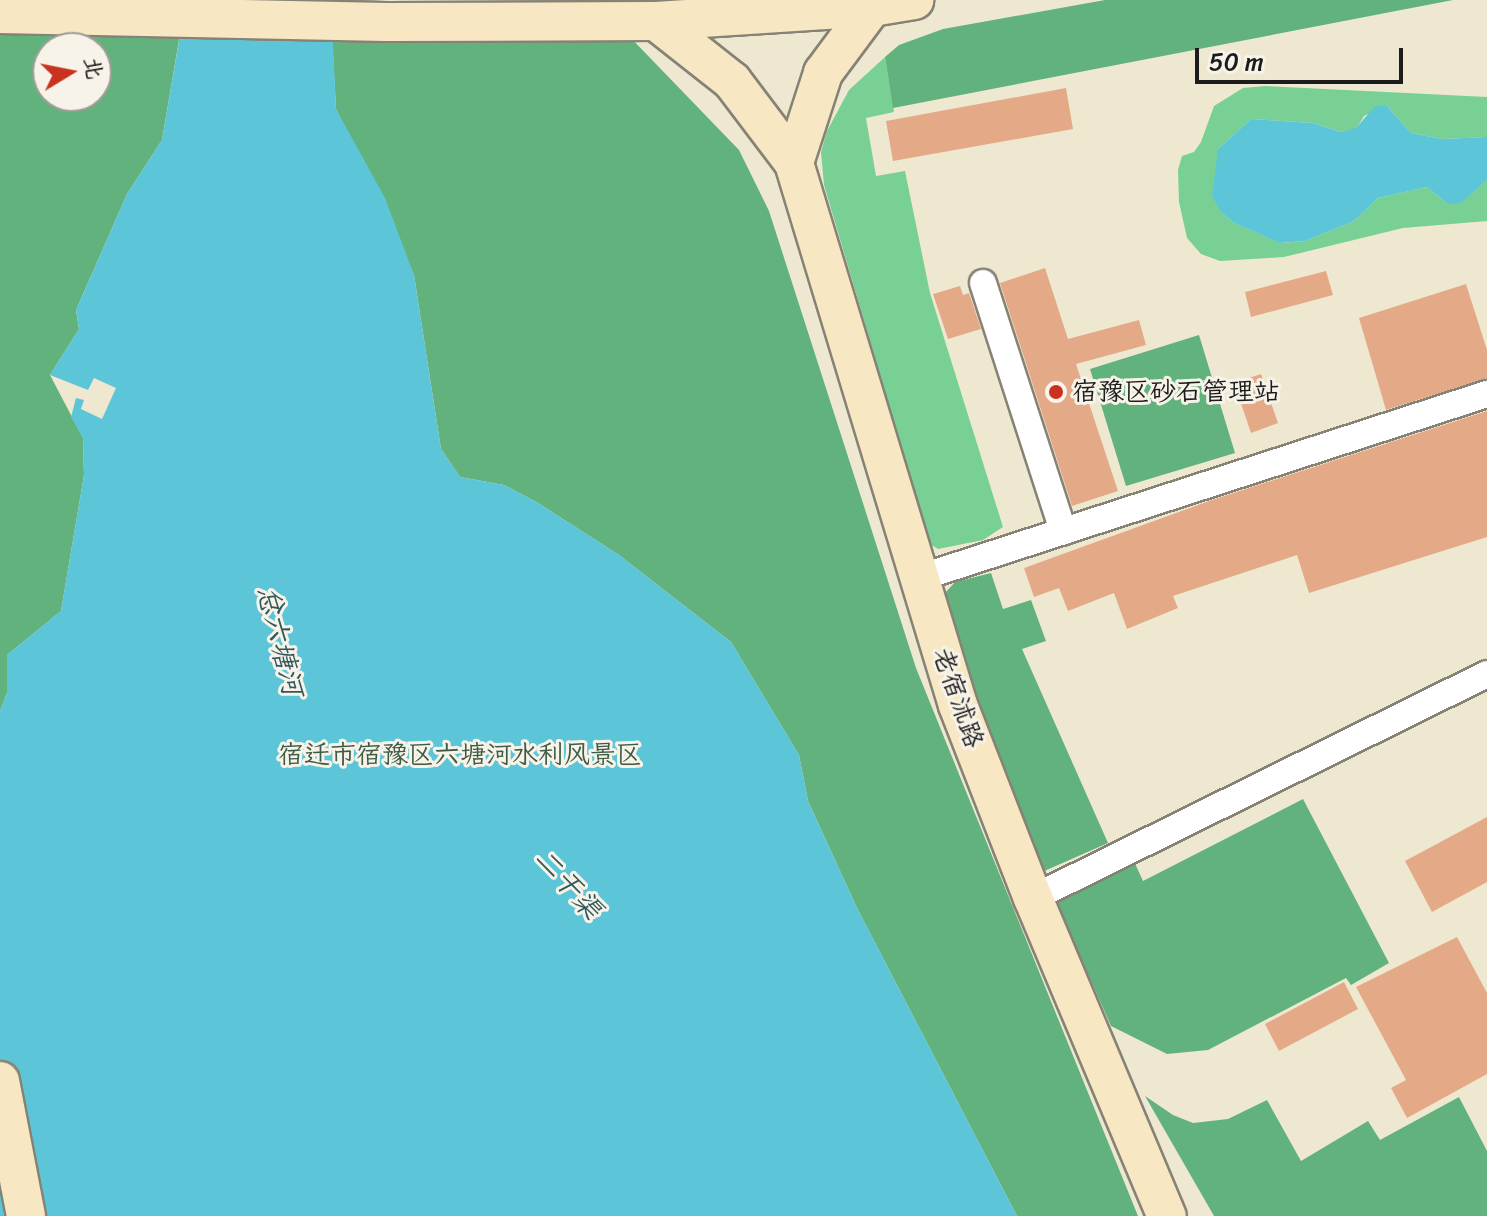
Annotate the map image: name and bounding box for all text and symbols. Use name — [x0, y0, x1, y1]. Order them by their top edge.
north arrow — [32, 32, 112, 112]
scale bar — [1199, 32, 1407, 82]
text: 50 m — [1209, 41, 1264, 83]
text: 北 — [73, 54, 115, 82]
place label: 宿豫区砂石管理站 — [1072, 376, 1280, 408]
marker: 宿豫区砂石管理站 — [1047, 383, 1065, 401]
water label: 总六塘河 — [250, 583, 310, 699]
street label: 老宿沭路 — [926, 644, 990, 752]
park label: 宿迁市宿豫区六塘河水利风景区 — [278, 739, 642, 771]
water label: 二干渠 — [527, 842, 609, 926]

